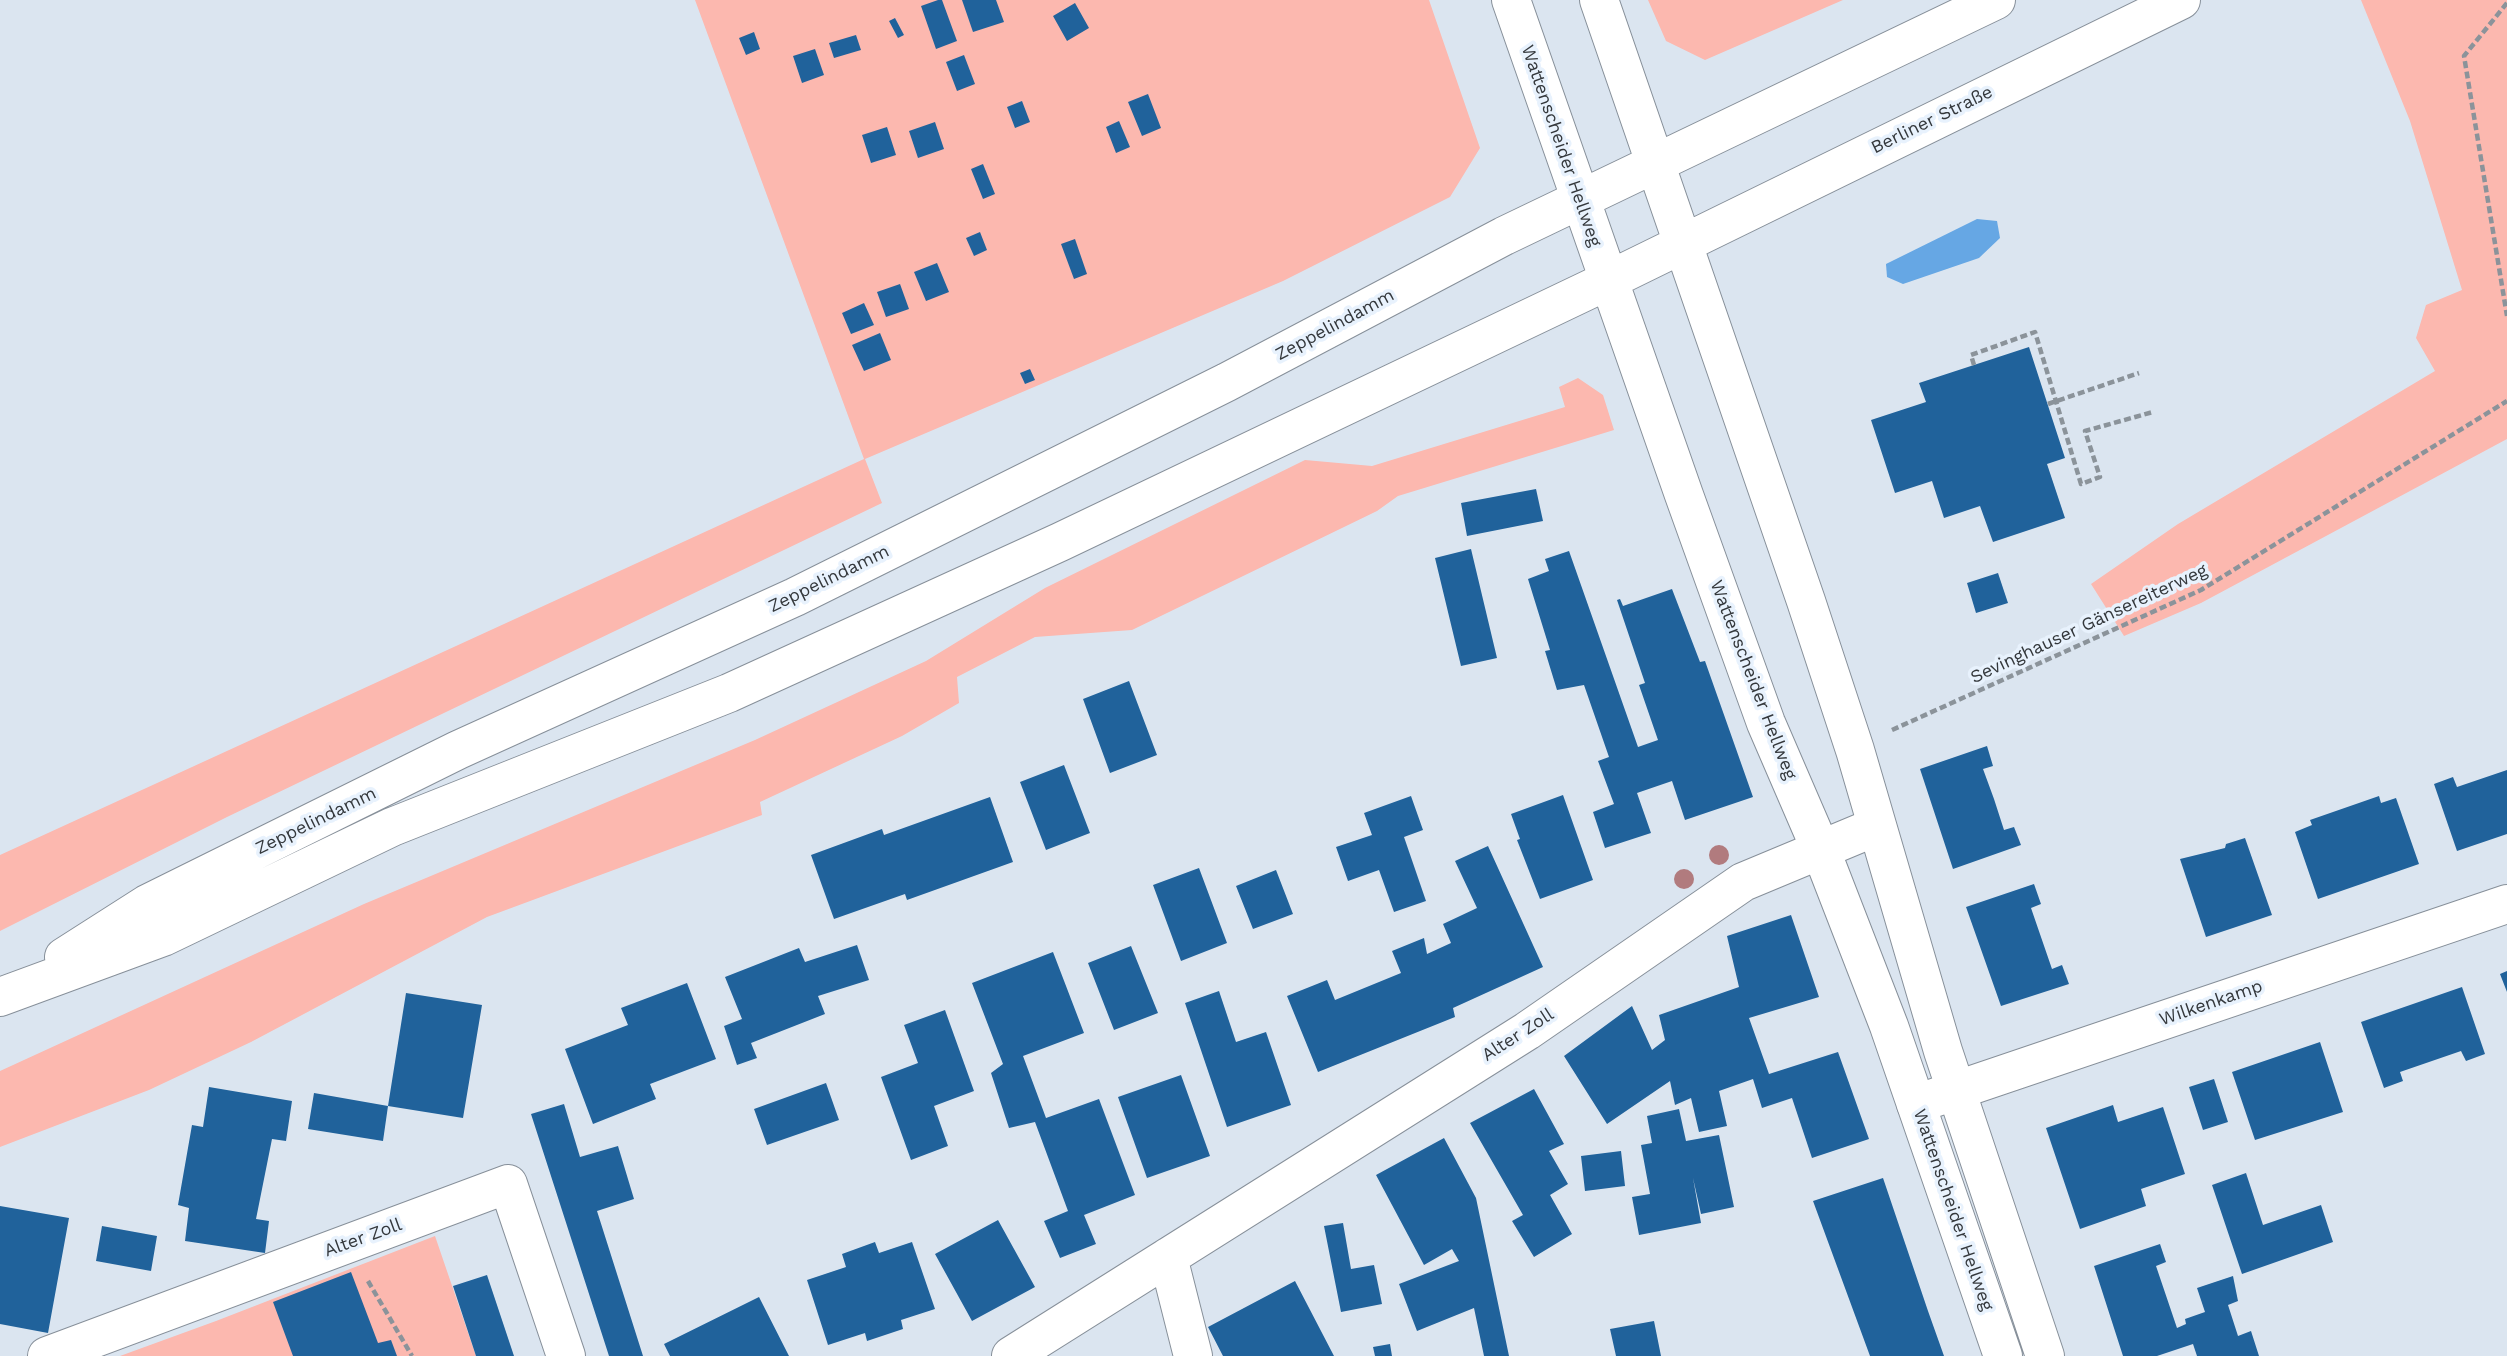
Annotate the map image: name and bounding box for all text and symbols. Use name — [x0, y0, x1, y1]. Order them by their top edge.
street label: Wattenscheider Hellweg — [1516, 42, 1606, 250]
street label: Berliner Straße — [1868, 81, 1996, 159]
street label: Zeppelindamm — [1272, 285, 1398, 365]
street label: Zeppelindamm — [765, 540, 893, 618]
street label: Sevinghauser Gänsereiterweg — [1967, 560, 2211, 688]
street label: Wattenscheider Hellweg — [1705, 577, 1801, 783]
street label: Zeppelindamm — [252, 782, 380, 860]
street label: Wilkenkamp — [2157, 975, 2265, 1031]
street label: Alter Zoll — [1478, 1004, 1558, 1066]
street label: Wattenscheider Hellweg — [1908, 1106, 1998, 1314]
street label: Alter Zoll — [321, 1214, 405, 1262]

